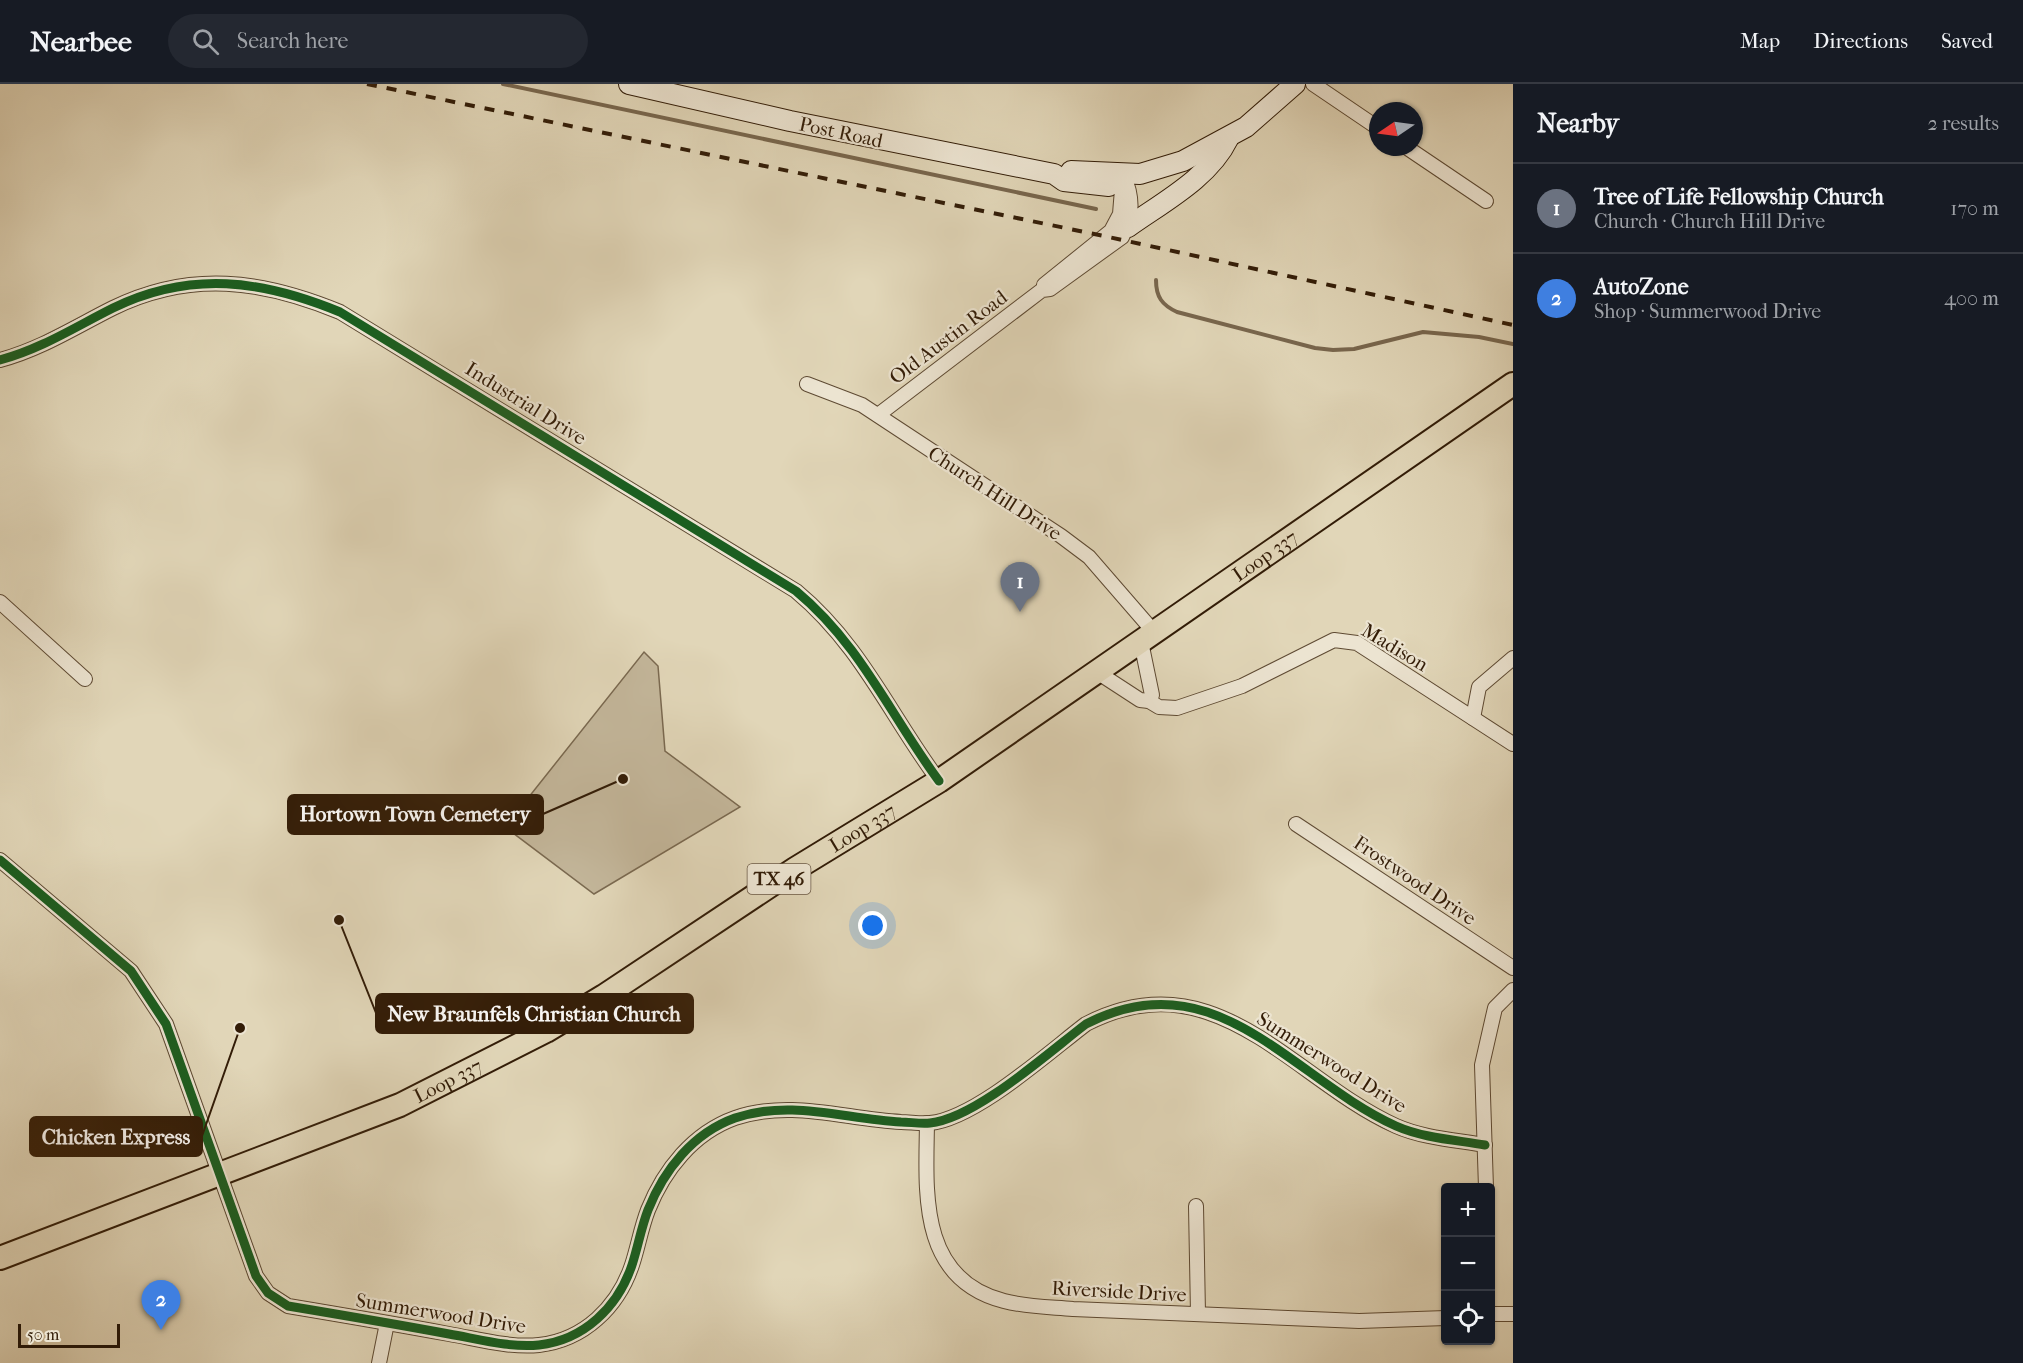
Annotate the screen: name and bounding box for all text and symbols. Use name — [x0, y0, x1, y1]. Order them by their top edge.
search box — [168, 14, 588, 68]
text: Nearbee — [30, 25, 132, 58]
icon: search — [189, 25, 222, 58]
text: Search here — [237, 28, 348, 54]
text: Map — [1740, 29, 1780, 53]
text: Directions — [1813, 29, 1908, 53]
text: Saved — [1941, 29, 1993, 53]
north arrow — [1369, 102, 1423, 156]
text: Nearby — [1537, 108, 1619, 139]
street label: Post Road — [797, 112, 886, 153]
text: 2 results — [1928, 112, 1999, 135]
text: Tree of Life Fellowship Church — [1594, 184, 1884, 210]
text: 1 — [1553, 197, 1560, 220]
text: 170 m — [1950, 197, 1999, 220]
text: Church · Church Hill Drive — [1594, 210, 1825, 233]
text: AutoZone — [1594, 274, 1689, 300]
street label: Old Austin Road — [885, 285, 1013, 389]
text: 2 — [1551, 287, 1562, 310]
text: 400 m — [1944, 287, 1999, 310]
text: Shop · Summerwood Drive — [1594, 300, 1821, 323]
street label: Industrial Drive — [461, 357, 591, 450]
street label: Church Hill Drive — [924, 442, 1066, 545]
street label: Loop 337 — [1228, 525, 1302, 586]
pin: 1 — [1000, 562, 1040, 612]
street label: Madison — [1357, 619, 1432, 676]
callout: Hortown Town Cemetery — [288, 795, 543, 834]
street label: Loop 337 — [825, 799, 900, 857]
text: Hortown Town Cemetery — [300, 802, 532, 826]
street label: Frostwood Drive — [1349, 831, 1480, 930]
road number: TX 46 — [748, 864, 810, 894]
your location — [858, 911, 887, 940]
callout: New Braunfels Christian Church — [376, 994, 693, 1033]
text: New Braunfels Christian Church — [387, 1002, 681, 1026]
street label: Summerwood Drive — [1253, 1007, 1411, 1118]
street label: Loop 337 — [410, 1054, 487, 1108]
callout: Chicken Express — [30, 1117, 202, 1156]
text: Chicken Express — [42, 1125, 190, 1149]
map controls — [1441, 1183, 1495, 1345]
button: + — [1441, 1183, 1495, 1237]
button: − — [1441, 1237, 1495, 1291]
street label: Riverside Drive — [1051, 1276, 1187, 1307]
pin: 2 — [142, 1280, 180, 1330]
street label: Summerwood Drive — [354, 1289, 528, 1338]
button: locate — [1441, 1291, 1495, 1345]
scale bar — [18, 1321, 120, 1348]
text: 50 m — [27, 1325, 59, 1344]

